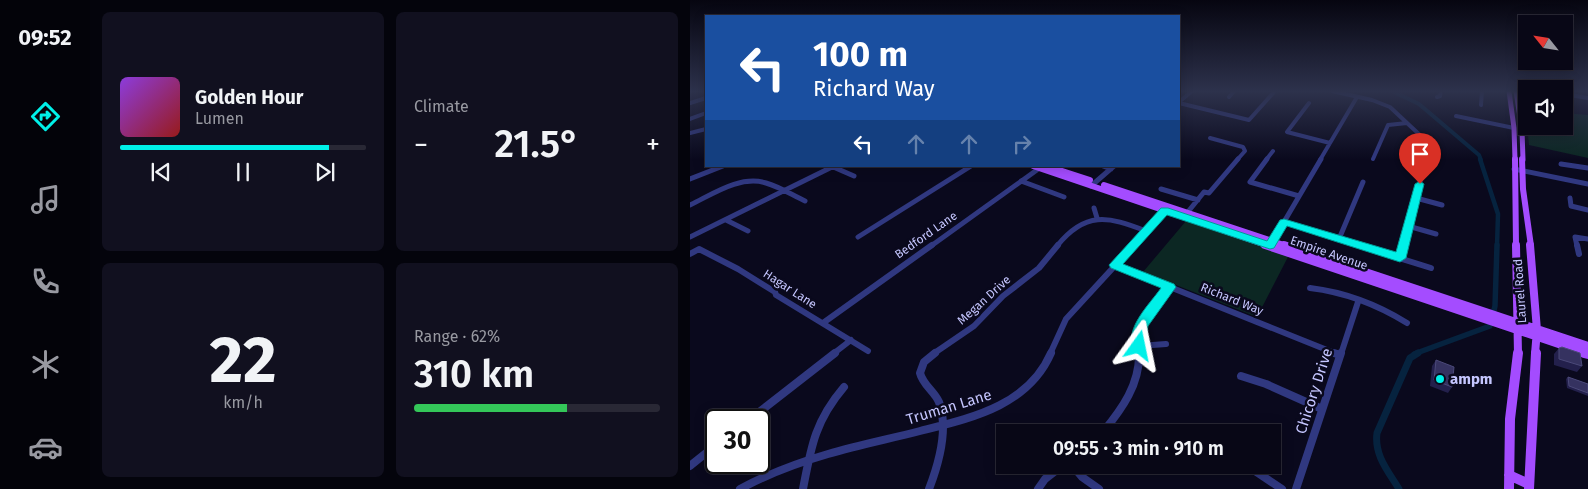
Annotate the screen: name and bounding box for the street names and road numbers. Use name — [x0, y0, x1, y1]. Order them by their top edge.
street label: Bedford Lane — [892, 208, 960, 262]
street label: Empire Avenue — [1288, 233, 1370, 273]
street label: Laurel Road — [1511, 258, 1529, 324]
street label: Hagar Lane — [761, 267, 819, 311]
street label: Megan Drive — [955, 272, 1013, 328]
street label: Richard Way — [1199, 280, 1265, 318]
street label: Chicory Drive — [1292, 346, 1336, 436]
street label: Truman Lane — [904, 386, 994, 428]

